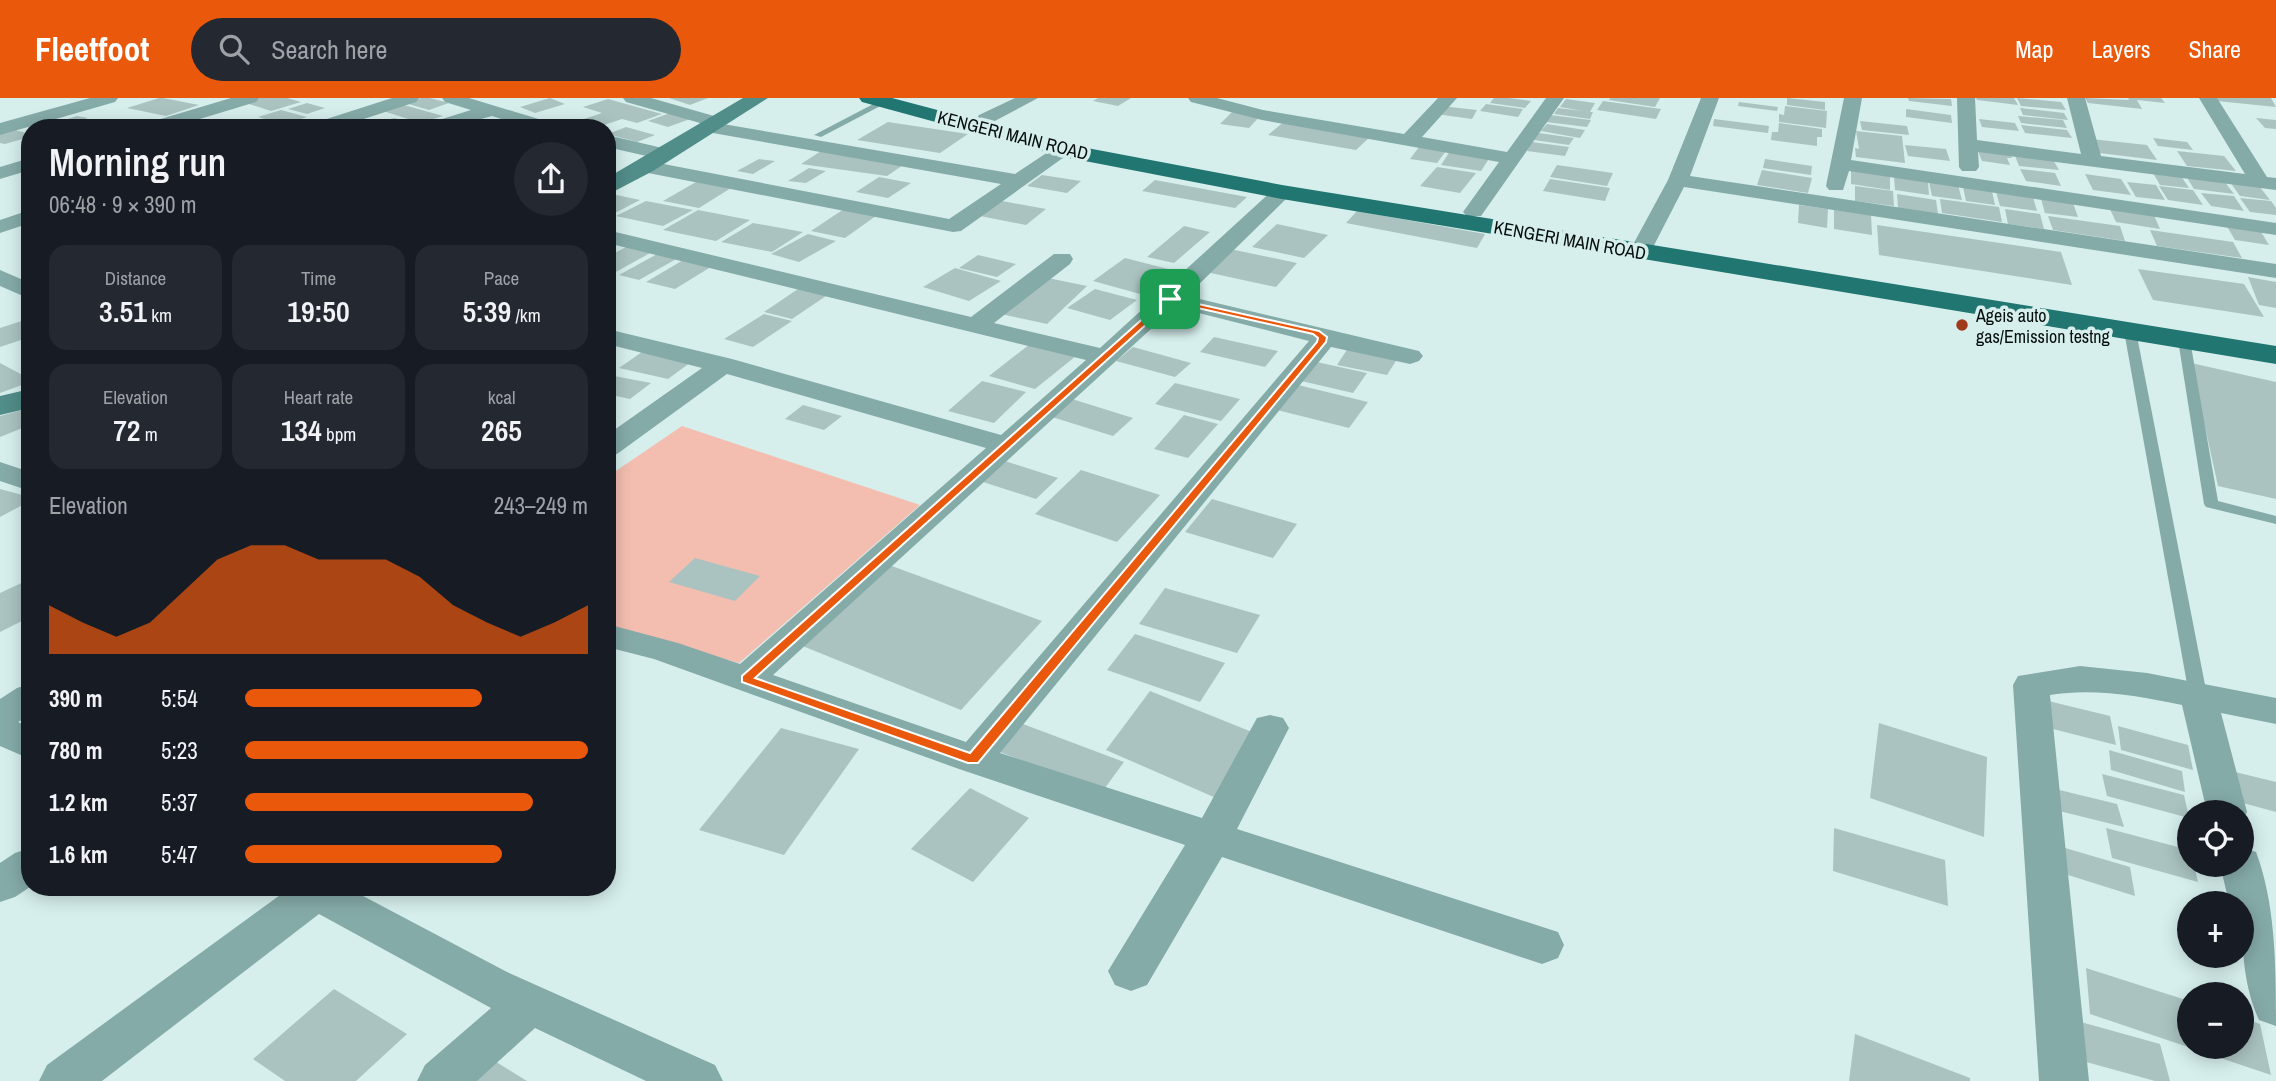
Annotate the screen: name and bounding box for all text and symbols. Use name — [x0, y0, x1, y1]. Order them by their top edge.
search box — [191, 18, 681, 81]
text: Fleetfoot — [35, 27, 149, 71]
icon: search — [215, 30, 253, 68]
text: Search here — [271, 32, 387, 67]
text: Map — [2015, 33, 2053, 65]
text: Layers — [2091, 33, 2150, 65]
text: Share — [2188, 33, 2241, 65]
street label: KENGERI MAIN ROAD — [935, 104, 1091, 166]
text: Morning run — [49, 137, 226, 188]
button: share — [514, 142, 588, 216]
text: 06:48 · 9 × 390 m — [49, 189, 196, 220]
street label: KENGERI MAIN ROAD — [1492, 214, 1648, 266]
text: Distance — [105, 265, 166, 291]
text: Time — [301, 265, 336, 291]
text: Pace — [484, 265, 519, 291]
pin — [1140, 269, 1200, 329]
icon: arrive — [1151, 280, 1189, 318]
text: 3.51 — [99, 291, 147, 331]
text: 19:50 — [287, 291, 350, 331]
text: 5:39 — [462, 291, 511, 331]
text: km — [147, 302, 172, 328]
text: /km — [511, 302, 541, 328]
place label: Ageis auto gas/Emission testng — [1975, 303, 2111, 349]
marker: Ageis auto gas/Emission testng — [1954, 317, 1970, 333]
text: Elevation — [103, 384, 168, 410]
text: Heart rate — [284, 384, 353, 410]
text: kcal — [488, 384, 515, 410]
text: 72 — [113, 410, 141, 450]
text: 134 — [281, 410, 322, 450]
text: 265 — [481, 410, 522, 450]
text: m — [141, 421, 158, 447]
text: bpm — [322, 421, 356, 447]
text: Elevation — [49, 490, 128, 521]
text: 243–249 m — [494, 490, 588, 521]
text: 390 m — [49, 683, 102, 714]
text: 5:54 — [161, 683, 198, 714]
text: 780 m — [49, 735, 102, 766]
text: 5:23 — [161, 735, 198, 766]
text: 1.2 km — [49, 787, 108, 818]
text: 5:37 — [161, 787, 198, 818]
map controls — [2177, 800, 2254, 1059]
button: locate — [2177, 800, 2254, 877]
text: 1.6 km — [49, 839, 108, 870]
text: 5:47 — [161, 839, 198, 870]
button: + — [2177, 891, 2254, 968]
button: − — [2177, 982, 2254, 1059]

